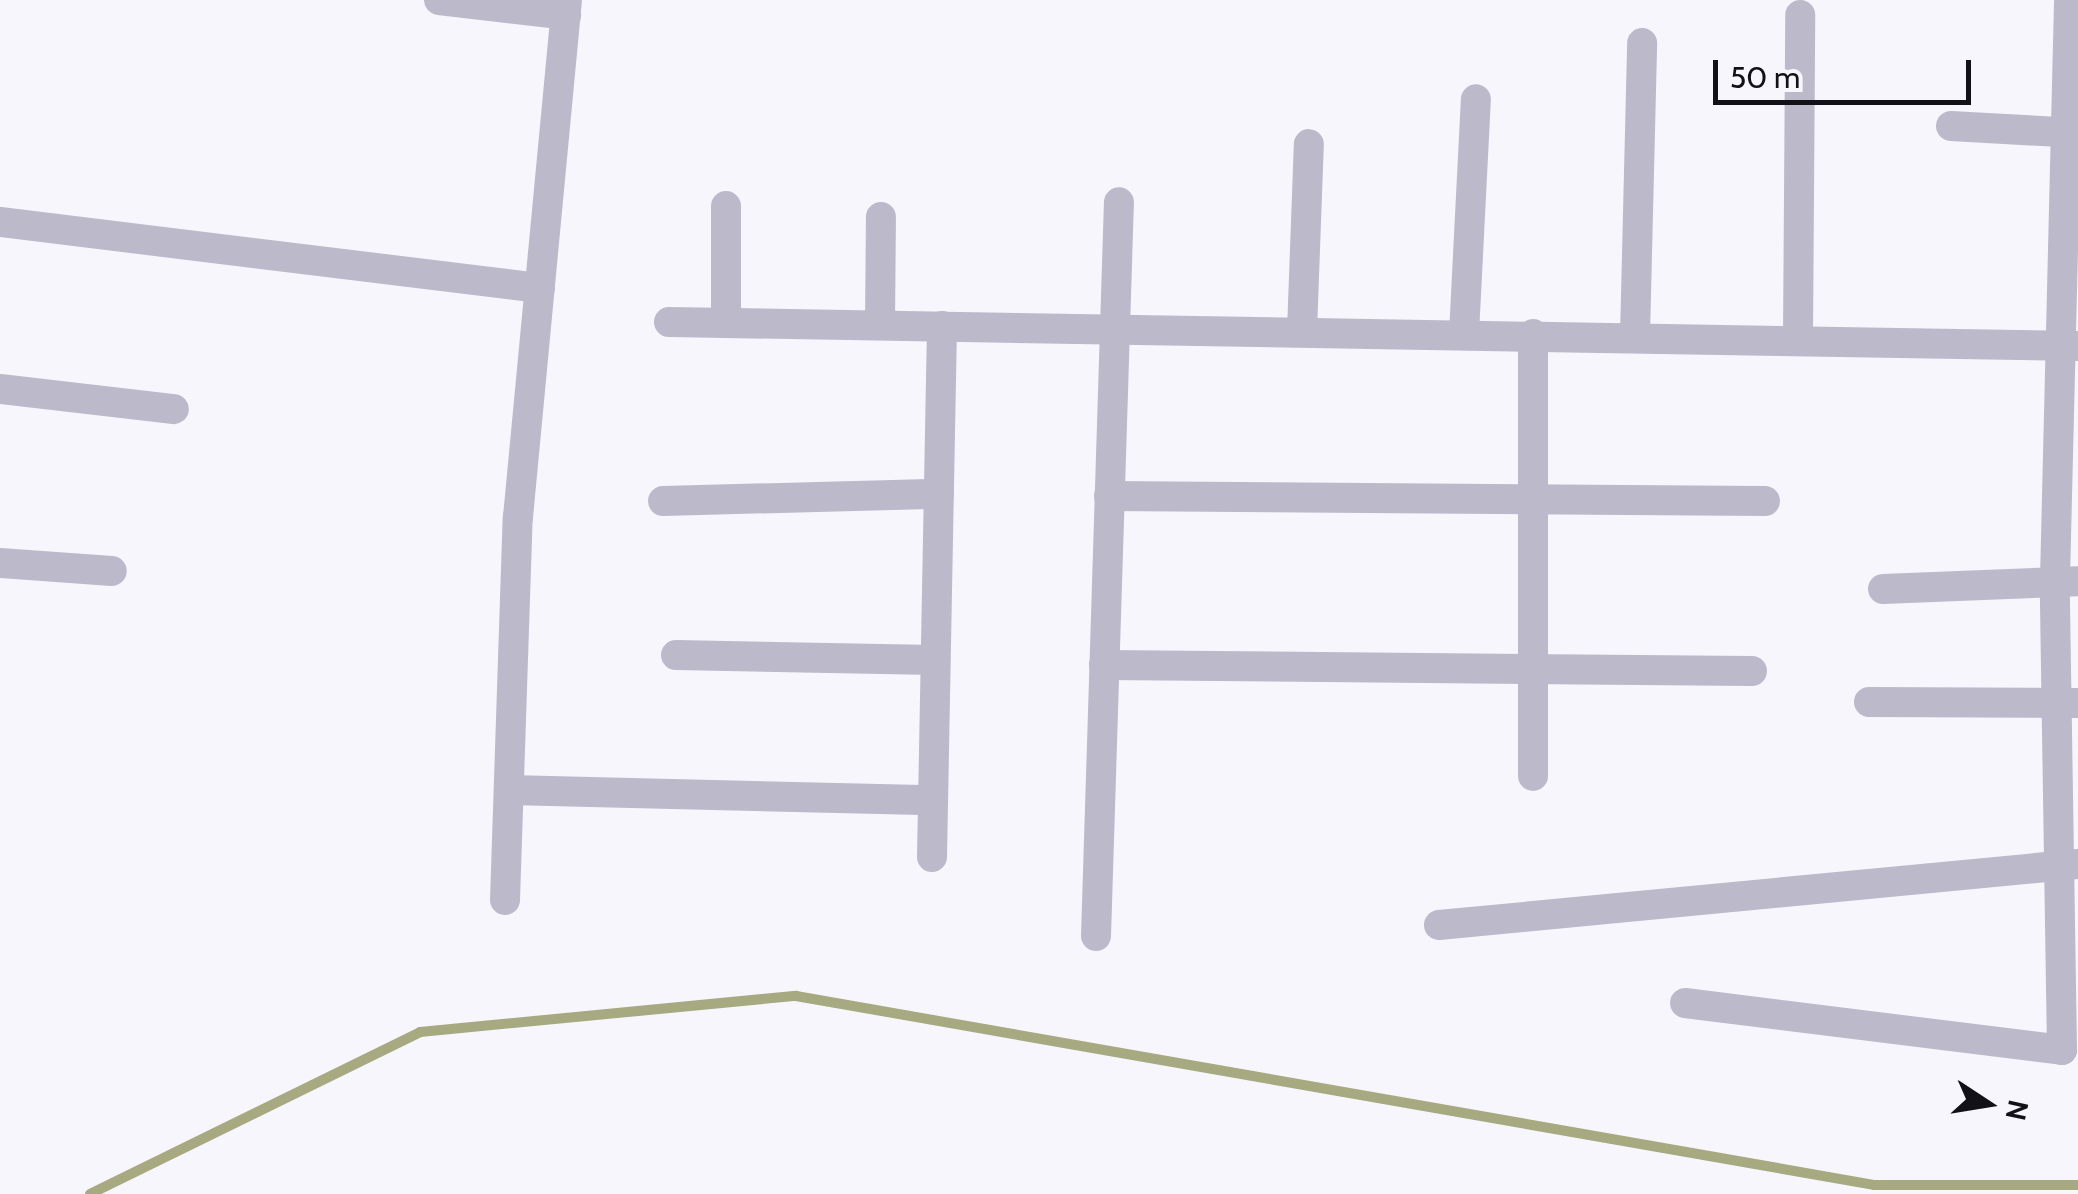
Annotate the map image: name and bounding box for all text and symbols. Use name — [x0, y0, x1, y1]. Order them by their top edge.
scale bar — [1718, 40, 1976, 102]
text: 50 m — [1730, 59, 1800, 96]
north arrow — [1938, 1054, 2038, 1154]
text: N — [1999, 1097, 2036, 1123]

